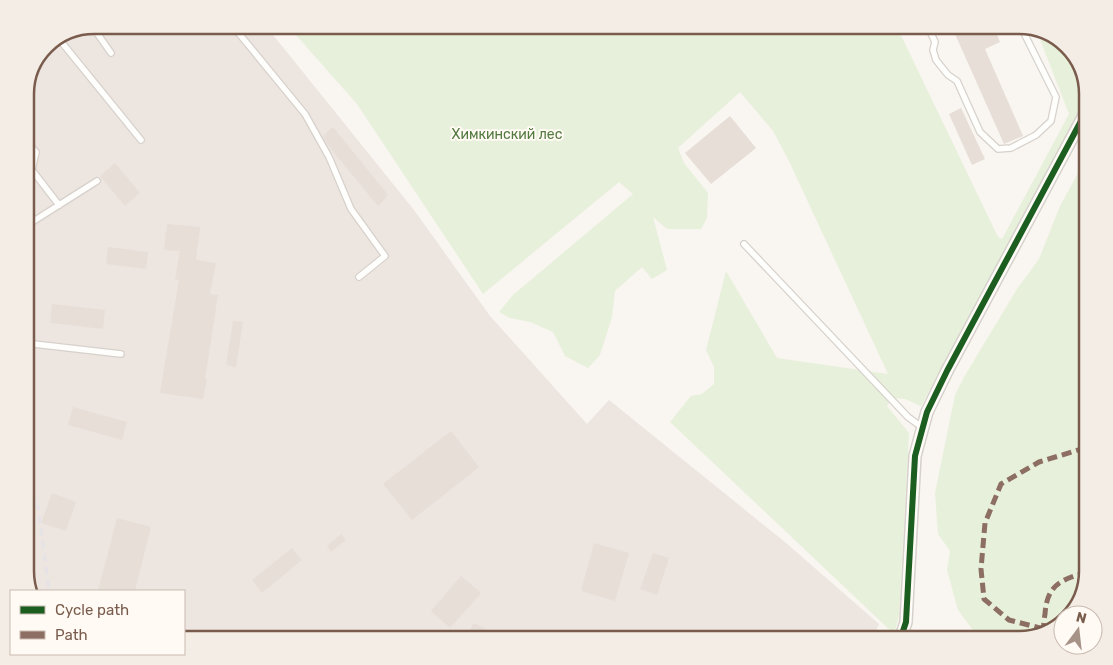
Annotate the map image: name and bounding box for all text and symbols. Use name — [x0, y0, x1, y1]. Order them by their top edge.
park label: Химкинский лес — [452, 126, 563, 143]
legend — [10, 590, 185, 655]
text: Cycle path — [55, 601, 129, 619]
north arrow — [1053, 605, 1103, 655]
text: N — [1074, 608, 1088, 627]
text: Path — [55, 626, 88, 644]

